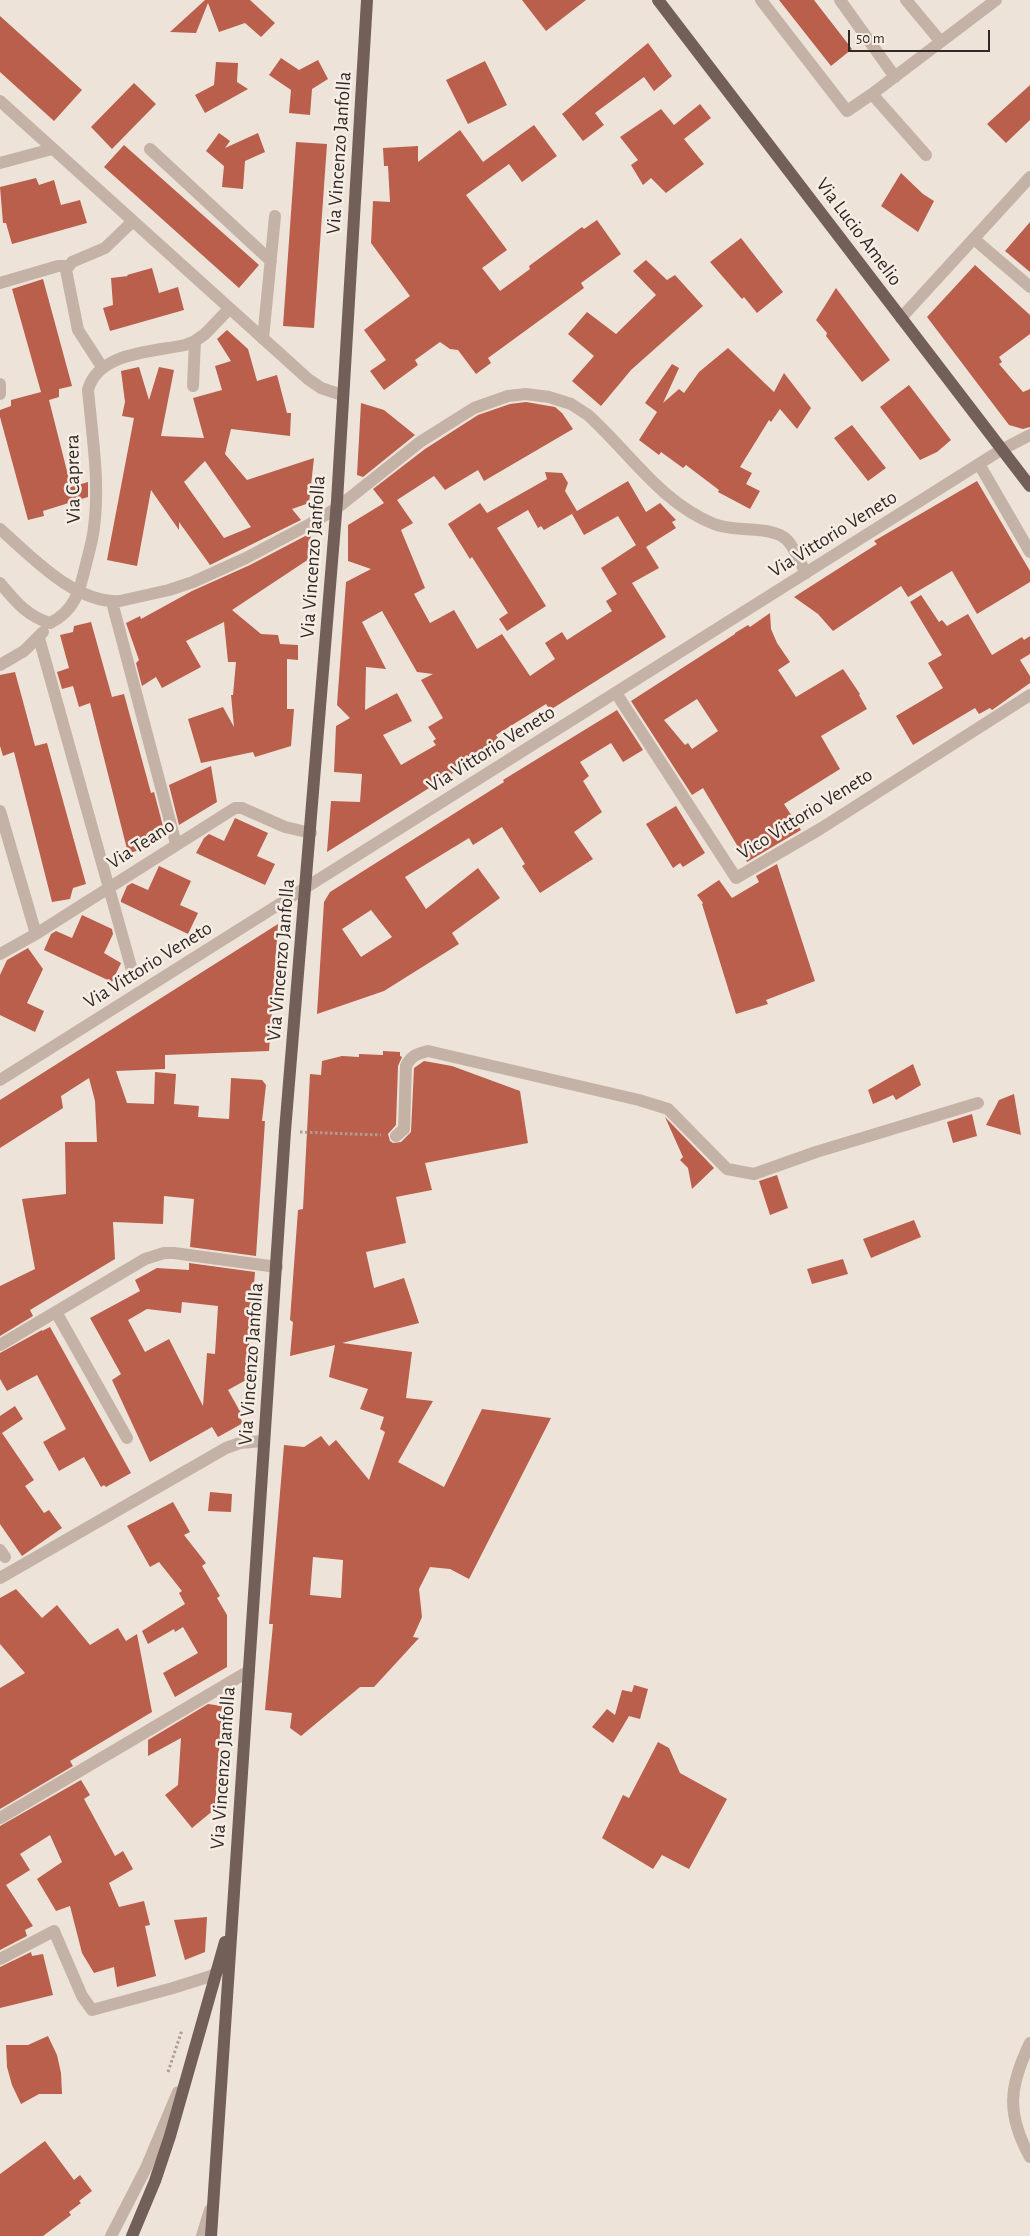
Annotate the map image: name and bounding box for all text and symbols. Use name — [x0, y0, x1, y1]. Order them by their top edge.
scale bar — [850, 20, 992, 52]
text: 50 m — [856, 31, 885, 46]
street label: Via Vincenzo Janfolla — [321, 71, 357, 235]
street label: Via Lucio Amelio — [811, 173, 907, 291]
street label: Via Caprera — [60, 434, 86, 524]
street label: Via Vincenzo Janfolla — [295, 475, 331, 639]
street label: Via Vittorio Veneto — [765, 485, 901, 583]
street label: Via Vittorio Veneto — [423, 700, 559, 798]
street label: Vico Vittorio Veneto — [733, 763, 877, 865]
street label: Via Teano — [103, 813, 179, 875]
street label: Via Vincenzo Janfolla — [262, 878, 300, 1042]
street label: Via Vittorio Veneto — [80, 916, 216, 1014]
street label: Via Vincenzo Janfolla — [233, 1282, 269, 1446]
street label: Via Vincenzo Janfolla — [205, 1686, 241, 1850]

